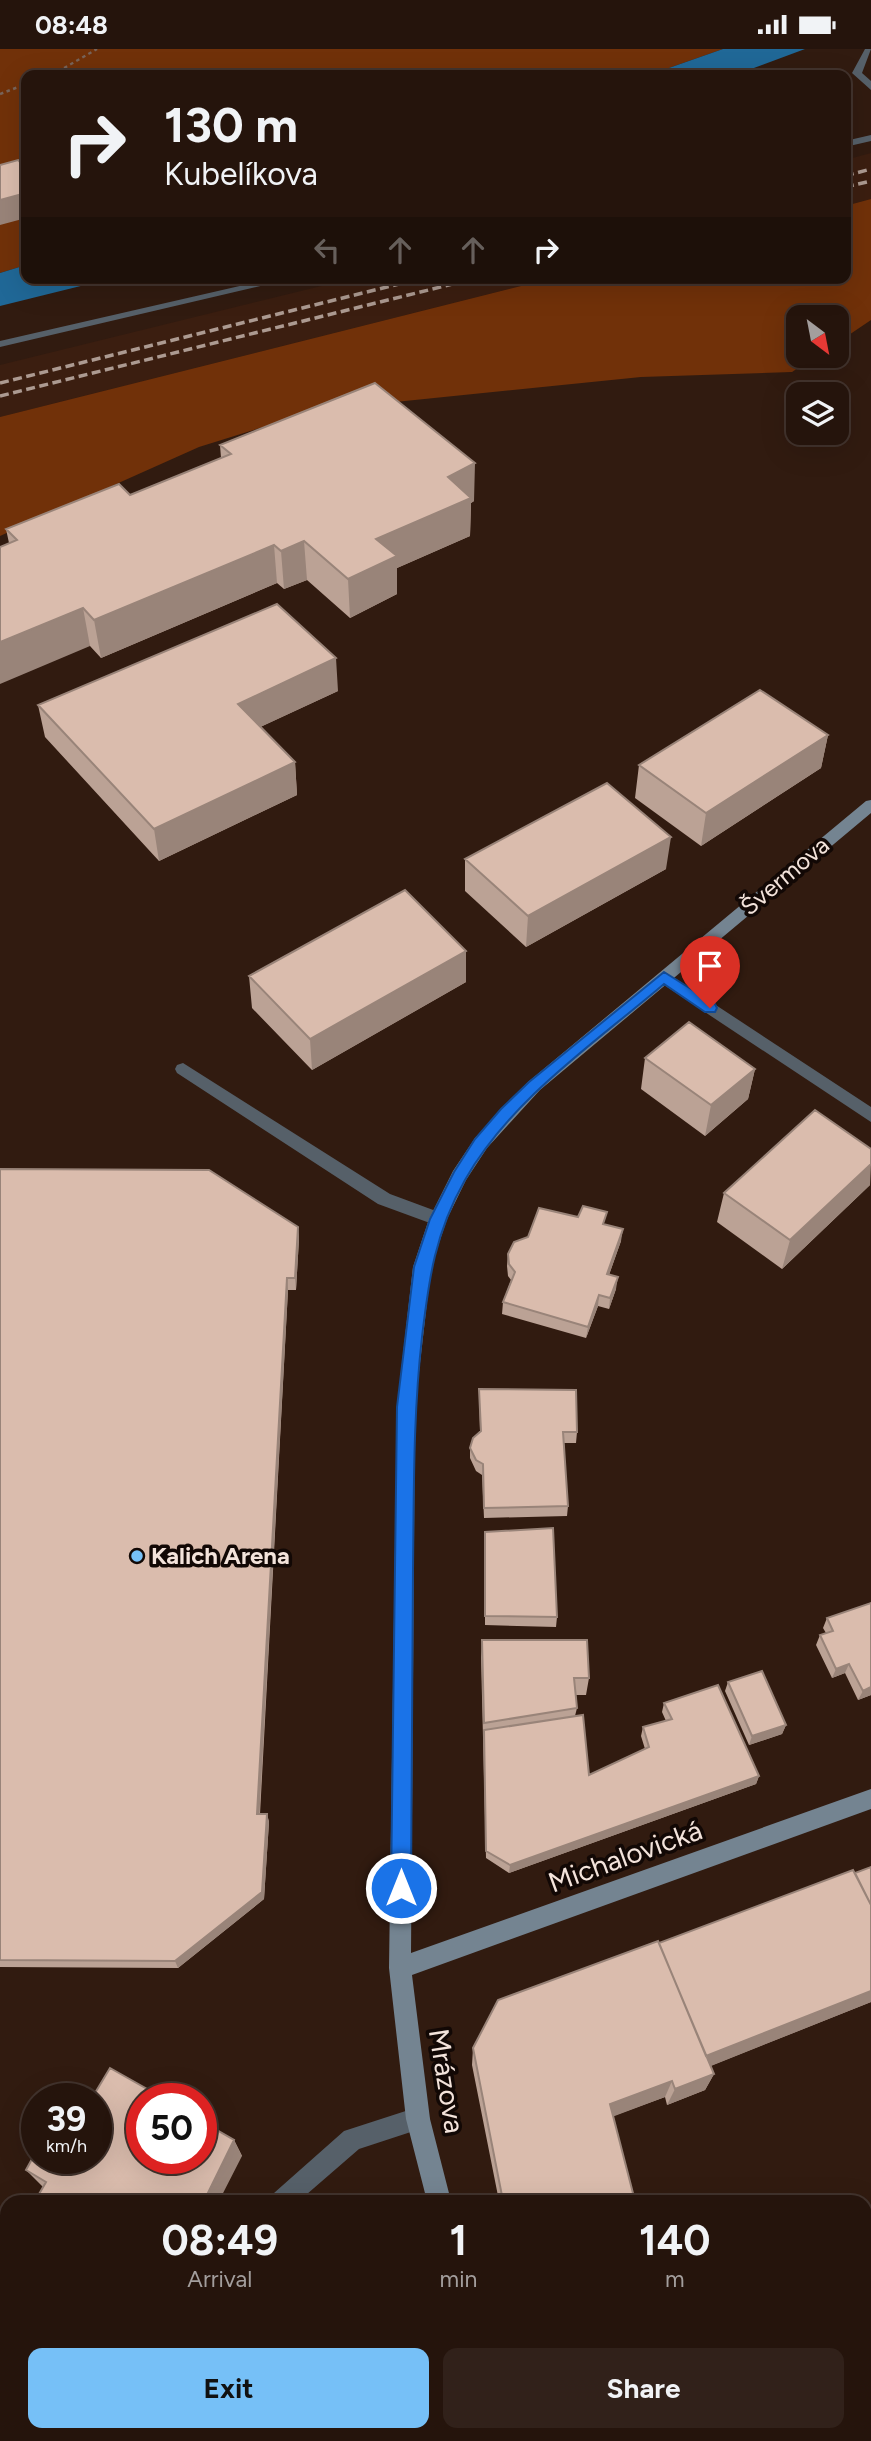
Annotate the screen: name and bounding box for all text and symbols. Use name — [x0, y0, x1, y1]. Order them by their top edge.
text: 08:48 — [35, 9, 108, 41]
text: 130 m — [164, 95, 298, 154]
icon: right — [49, 98, 140, 189]
text: Kubelíkova — [164, 155, 318, 193]
icon: left — [308, 231, 346, 269]
icon: ahead — [381, 231, 419, 269]
icon: ahead — [454, 231, 492, 269]
icon: right — [527, 231, 565, 269]
north arrow — [786, 305, 849, 367]
map controls — [786, 305, 849, 445]
button: layers — [786, 382, 849, 445]
street label: Švermova — [735, 830, 835, 921]
pin — [680, 936, 740, 1008]
icon: arrive — [691, 947, 729, 985]
place label: Kalich Arena — [151, 1541, 290, 1570]
marker: Kalich Arena — [129, 1548, 145, 1564]
street label: Michalovická — [544, 1812, 706, 1900]
position arrow — [364, 1851, 438, 1925]
street label: Mrázova — [422, 2026, 472, 2136]
speed limit sign: 50 — [126, 2083, 217, 2174]
text: 39 — [47, 2098, 86, 2140]
text: km/h — [46, 2135, 87, 2157]
text: 08:49 — [162, 2215, 278, 2266]
text: 1 — [450, 2215, 467, 2266]
text: 140 — [639, 2215, 710, 2266]
text: Arrival — [187, 2265, 252, 2293]
text: min — [440, 2265, 477, 2293]
text: m — [665, 2265, 684, 2293]
button: Exit — [28, 2348, 429, 2428]
button: Share — [443, 2348, 844, 2428]

